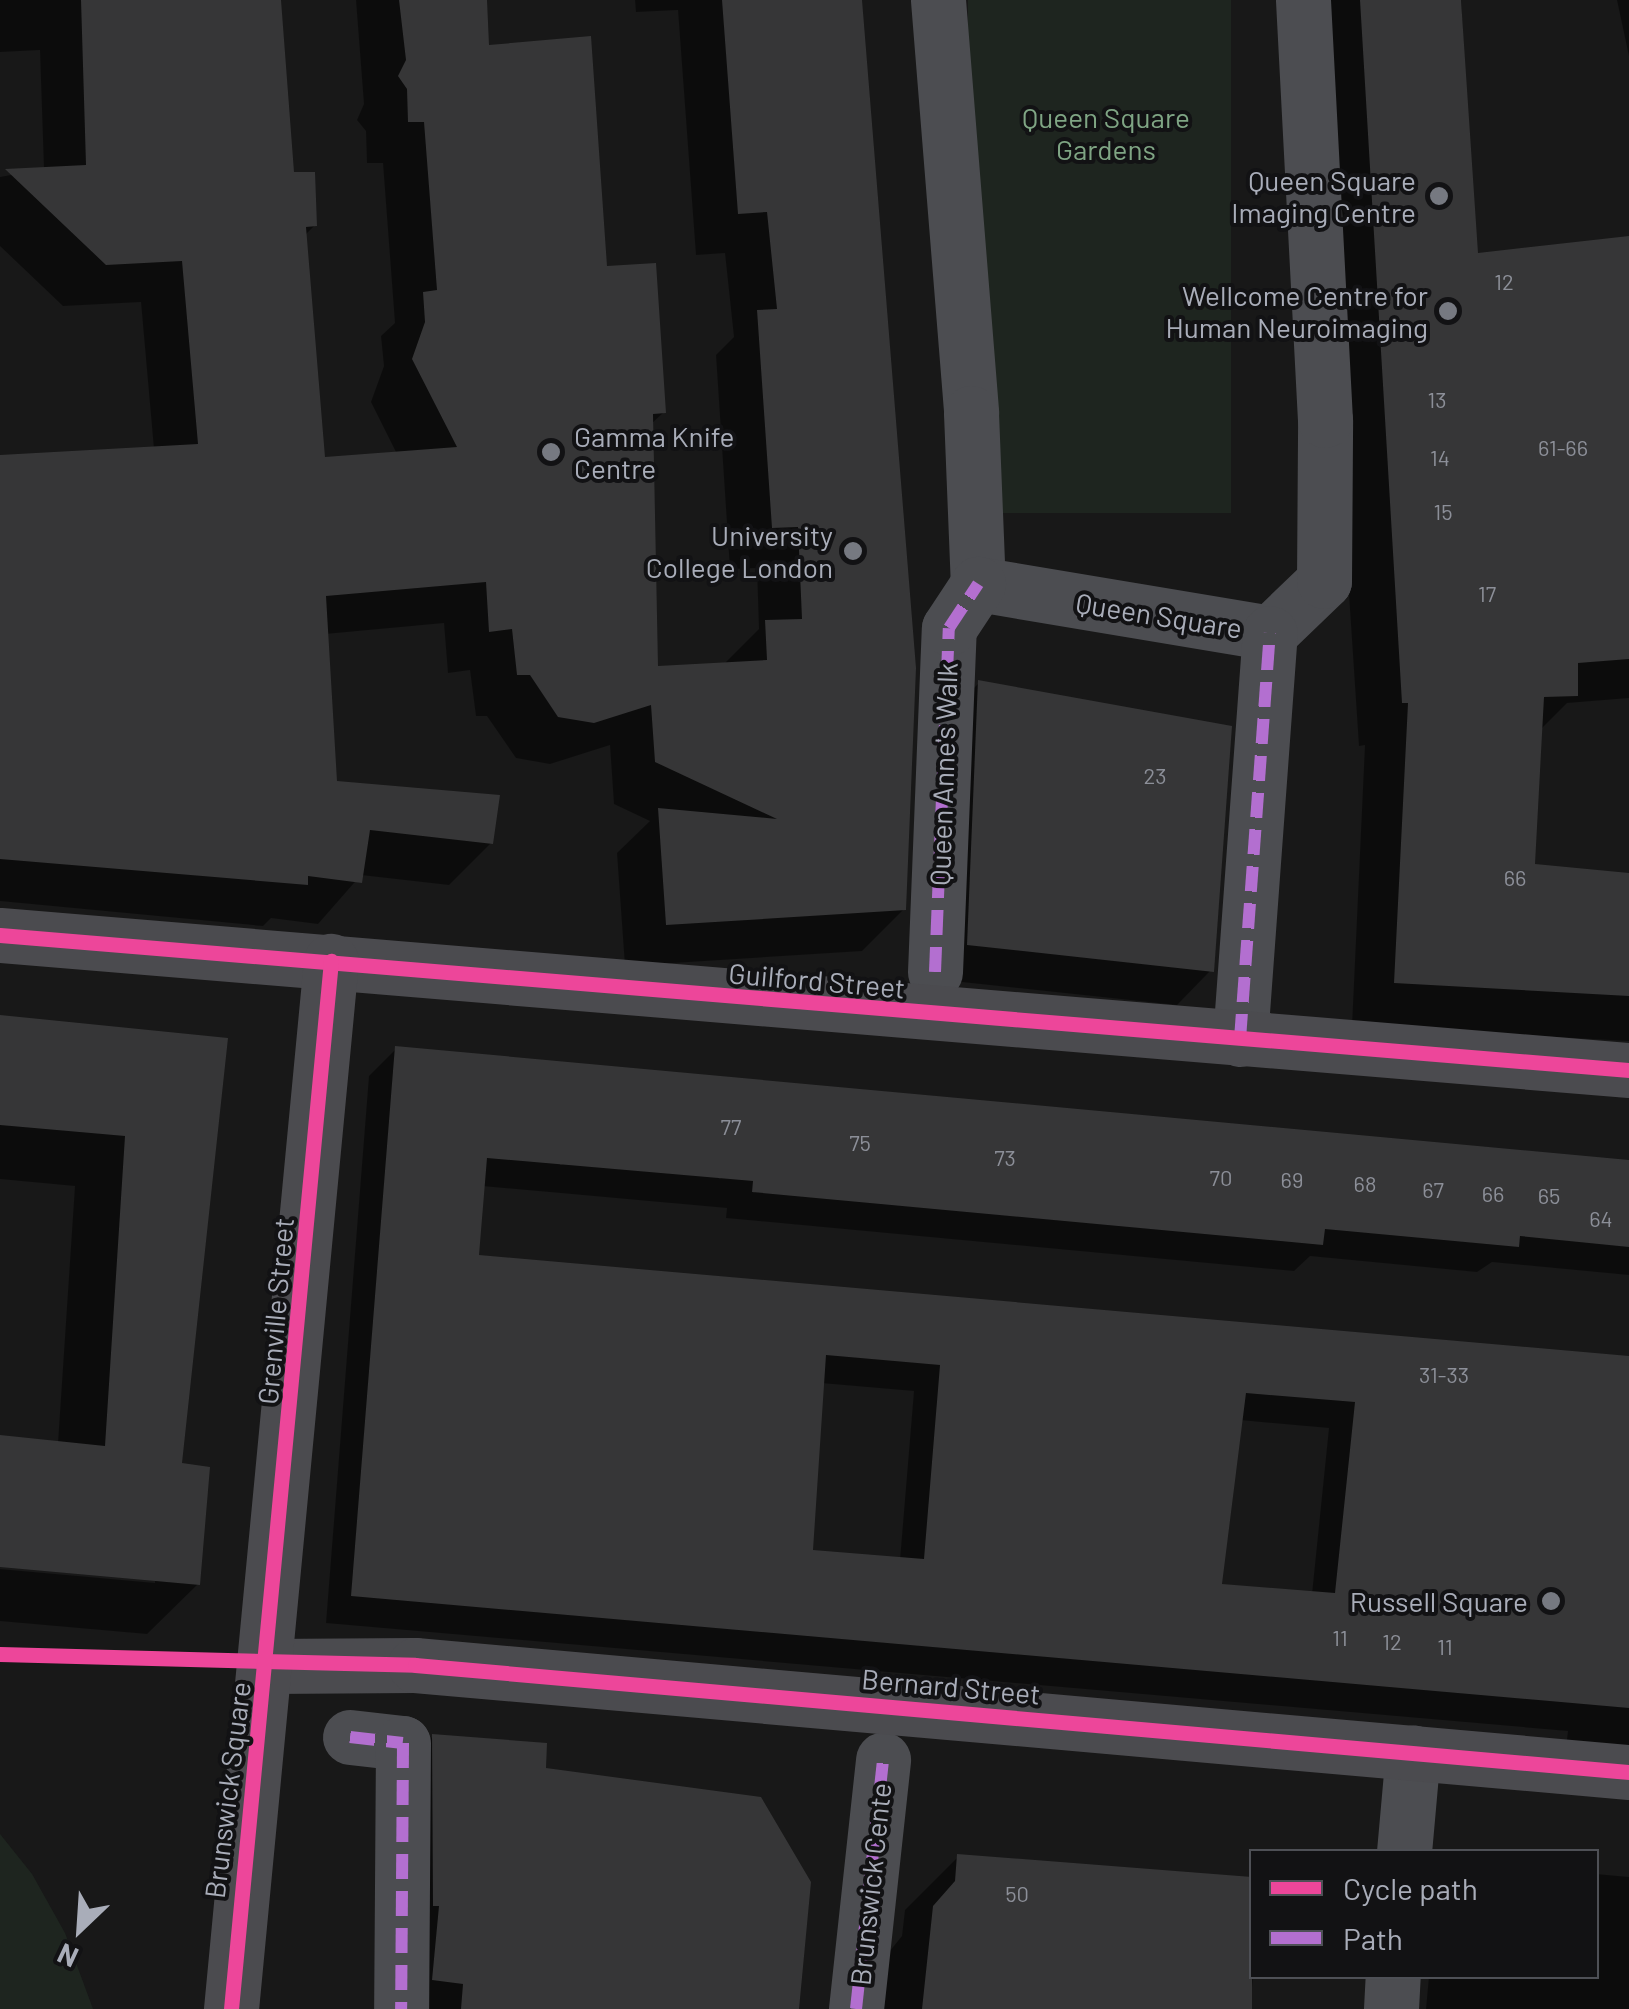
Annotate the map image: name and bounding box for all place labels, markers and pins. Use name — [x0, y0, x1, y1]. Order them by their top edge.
place label: Queen Square Imaging Centre — [1231, 163, 1416, 229]
marker: Queen Square Imaging Centre — [1426, 183, 1452, 209]
place label: Wellcome Centre for Human Neuroimaging — [1166, 278, 1428, 344]
marker: Wellcome Centre for Human Neuroimaging — [1437, 300, 1459, 322]
place label: Gamma Knife Centre — [574, 419, 734, 485]
marker: Gamma Knife Centre — [538, 439, 564, 465]
place label: University College London — [646, 518, 833, 584]
marker: University College London — [842, 540, 864, 562]
place label: Russell Square — [1350, 1584, 1528, 1618]
marker: Russell Square — [1538, 1588, 1564, 1614]

